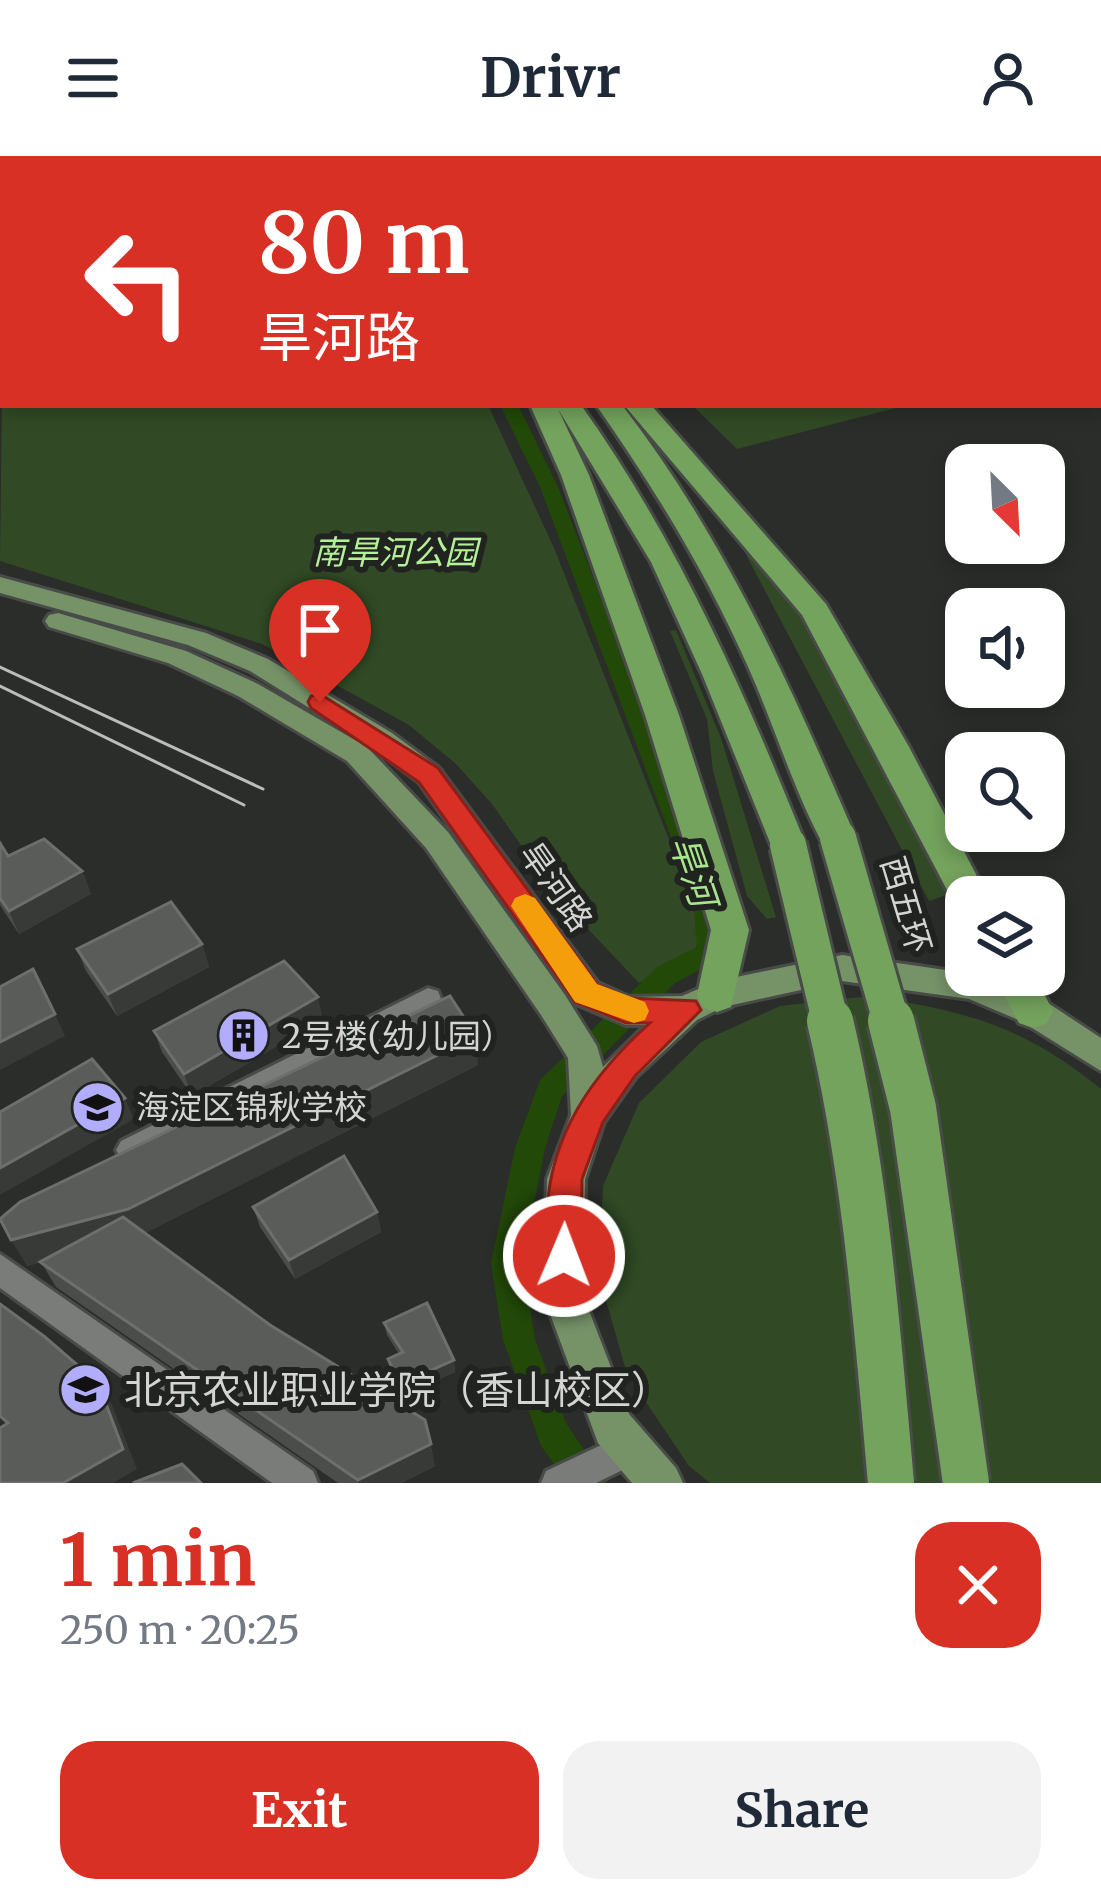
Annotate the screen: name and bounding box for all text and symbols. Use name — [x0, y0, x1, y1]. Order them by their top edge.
text: Drivr — [480, 44, 621, 112]
icon: menu — [60, 45, 126, 111]
icon: person — [975, 45, 1041, 111]
text: 80 m — [258, 190, 470, 296]
icon: left — [60, 204, 216, 360]
text: 旱河路 — [258, 304, 420, 372]
north arrow — [945, 444, 1065, 564]
map controls — [945, 444, 1065, 996]
park label: 南旱河公园 — [313, 532, 482, 573]
pin — [269, 579, 371, 702]
button: sound — [945, 588, 1065, 708]
icon: arrive — [287, 597, 353, 663]
button: search — [945, 732, 1065, 852]
water label: 旱河 — [660, 830, 728, 918]
street label: 旱河路 — [511, 835, 601, 939]
street label: 西五环 — [872, 852, 940, 958]
button: layers — [945, 876, 1065, 996]
building icon: 2号楼(幼儿园） — [215, 1008, 271, 1064]
place label: 2号楼(幼儿园） — [282, 1016, 514, 1057]
school or university icon: 海淀区锦秋学校 — [69, 1079, 125, 1135]
place label: 海淀区锦秋学校 — [136, 1087, 367, 1128]
position arrow — [501, 1193, 627, 1319]
school or university icon: 北京农业职业学院（香山校区） — [57, 1362, 113, 1418]
place label: 北京农业职业学院（香山校区） — [124, 1366, 670, 1415]
text: 1 min — [60, 1515, 256, 1606]
button: close — [915, 1522, 1041, 1648]
text: 250 m · 20:25 — [60, 1606, 300, 1655]
button: Exit — [60, 1741, 539, 1879]
button: Share — [563, 1741, 1041, 1879]

